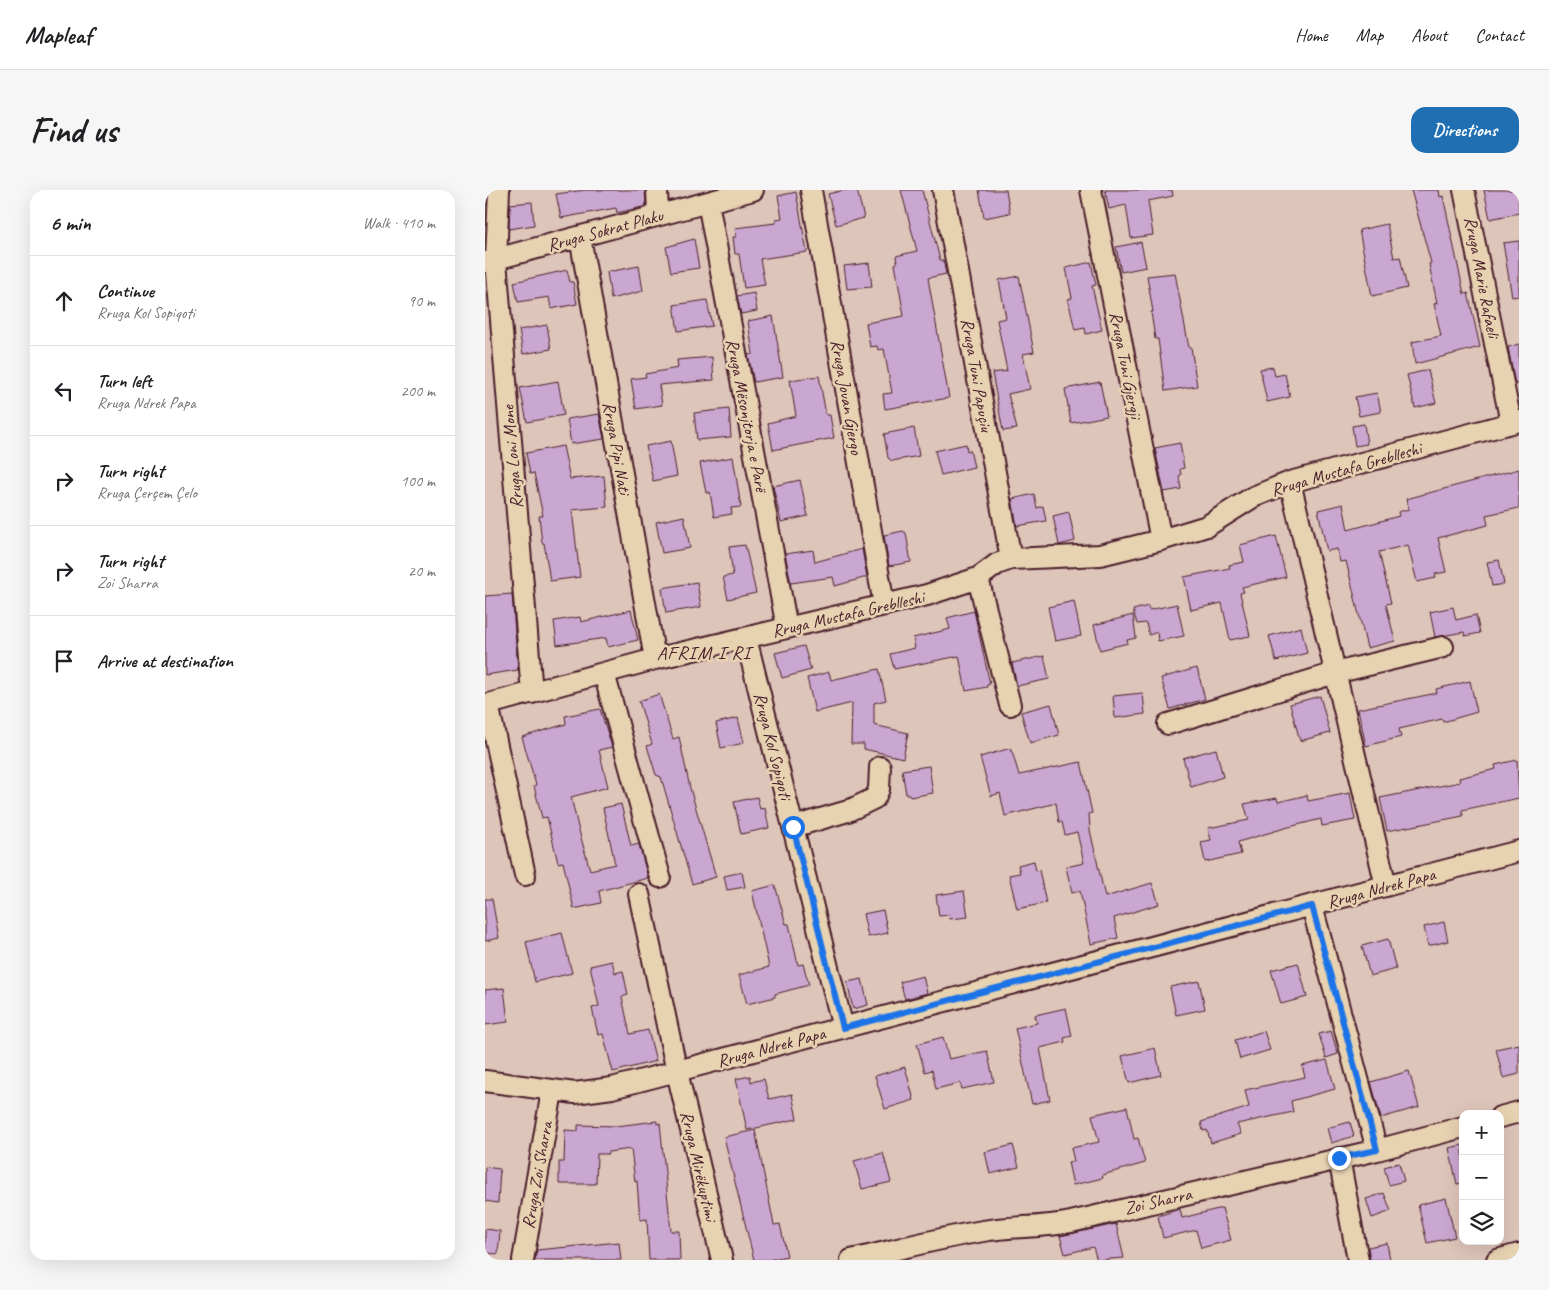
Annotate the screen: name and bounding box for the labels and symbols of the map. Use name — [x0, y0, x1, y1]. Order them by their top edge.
street label: Rruga Sokrat Plaku — [545, 204, 666, 256]
street label: Rruga Marie Rafaeli — [1460, 215, 1505, 342]
street label: Rruga Tuni Gjergji — [1105, 310, 1148, 423]
street label: Rruga Tuni Papuçiu — [956, 317, 998, 435]
street label: Rruga Mësonjtorja e Parë — [721, 337, 773, 495]
street label: Rruga Jovan Gjergo — [826, 338, 868, 458]
street label: Rruga Pipi Nati — [598, 400, 636, 499]
street label: Rruga Loni Mone — [496, 403, 527, 510]
street label: Rruga Mustafa Greblleshi — [1268, 436, 1426, 501]
street label: Rruga Mustafa Greblleshi — [770, 585, 929, 642]
district label: AFRIM I RI — [657, 641, 755, 665]
street label: Rruga Kol Sopiqoti — [749, 690, 798, 805]
route start — [782, 816, 805, 839]
street label: Rruga Ndrek Papa — [1325, 863, 1439, 913]
street label: Rruga Ndrek Papa — [715, 1022, 829, 1072]
street label: Rruga Mirëkuptimi — [676, 1109, 723, 1226]
street label: Rruga Zoi Sharra — [517, 1118, 558, 1230]
route end — [1328, 1147, 1351, 1170]
street label: Zoi Sharra — [1122, 1182, 1195, 1219]

